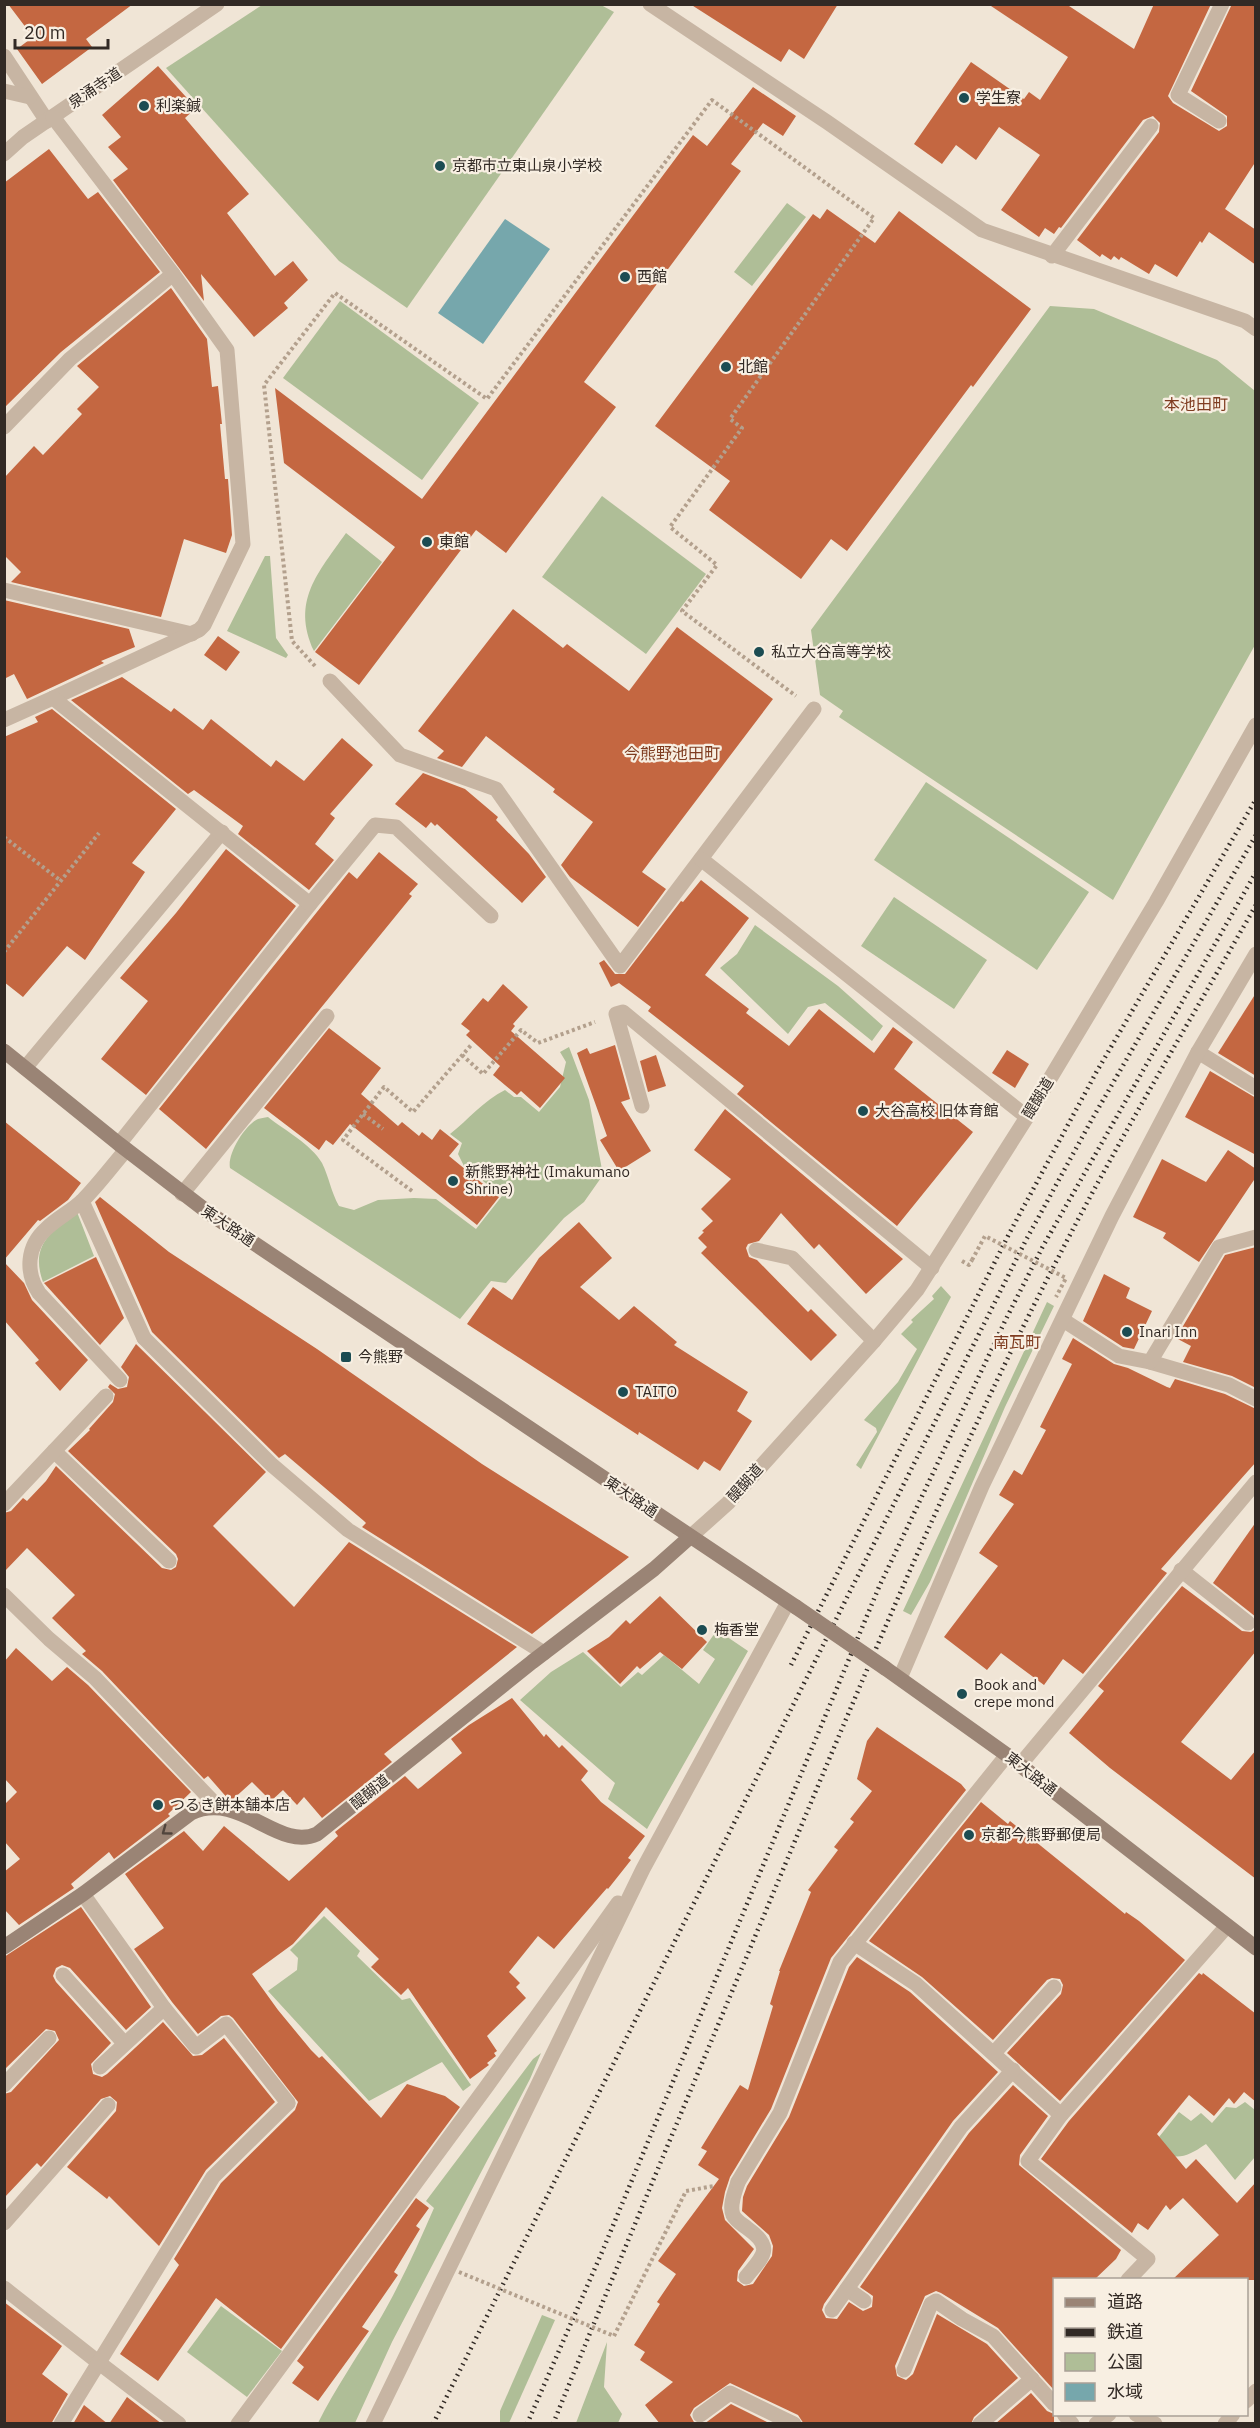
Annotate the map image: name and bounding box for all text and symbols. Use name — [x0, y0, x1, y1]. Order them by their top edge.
scale bar — [15, 12, 108, 50]
text: 20 m — [24, 21, 66, 44]
street label: 泉涌寺道 — [65, 63, 125, 112]
place label: 学生寮 — [976, 88, 1021, 107]
marker: 学生寮 — [957, 91, 971, 105]
place label: 利楽鍼 — [156, 96, 201, 115]
marker: 利楽鍼 — [137, 99, 151, 113]
place label: 京都市立東山泉小学校 — [452, 156, 602, 175]
marker: 京都市立東山泉小学校 — [433, 159, 447, 173]
place label: 西館 — [637, 267, 667, 286]
marker: 西館 — [618, 270, 632, 284]
place label: 北館 — [738, 357, 768, 376]
marker: 北館 — [719, 360, 733, 374]
district label: 本池田町 — [1164, 394, 1228, 414]
place label: 東館 — [439, 532, 469, 551]
marker: 東館 — [420, 535, 434, 549]
place label: 私立大谷高等学校 — [771, 642, 891, 661]
marker: 私立大谷高等学校 — [752, 645, 766, 659]
district label: 今熊野池田町 — [624, 743, 720, 763]
street label: 醍醐道 — [1018, 1074, 1057, 1122]
place label: 大谷高校 旧体育館 — [875, 1101, 999, 1120]
marker: 大谷高校 旧体育館 — [856, 1104, 870, 1118]
place label: 新熊野神社 (Imakumano Shrine) — [465, 1162, 630, 1198]
marker: 新熊野神社 (Imakumano Shrine) — [446, 1174, 460, 1188]
street label: 東大路通 — [198, 1201, 258, 1250]
place label: Inari Inn — [1139, 1322, 1197, 1341]
marker: Inari Inn — [1120, 1325, 1134, 1339]
district label: 南瓦町 — [993, 1332, 1041, 1352]
place label: 今熊野 — [358, 1347, 403, 1366]
marker: 今熊野 — [339, 1350, 353, 1364]
place label: TAITO — [635, 1382, 677, 1401]
marker: TAITO — [616, 1385, 630, 1399]
street label: 醍醐道 — [723, 1460, 767, 1506]
street label: 東大路通 — [601, 1472, 661, 1521]
place label: 梅香堂 — [714, 1620, 759, 1639]
marker: 梅香堂 — [695, 1623, 709, 1637]
place label: Book and crepe mond — [974, 1675, 1054, 1711]
marker: Book and crepe mond — [955, 1687, 969, 1701]
street label: 東大路通 — [1002, 1748, 1061, 1800]
street label: 醍醐道 — [346, 1770, 393, 1813]
place label: つるき餅本舗本店 — [170, 1795, 290, 1814]
marker: つるき餅本舗本店 — [151, 1798, 165, 1812]
one-way arrow — [162, 1824, 173, 1835]
place label: 京都今熊野郵便局 — [981, 1825, 1101, 1844]
marker: 京都今熊野郵便局 — [962, 1828, 976, 1842]
legend — [1053, 2278, 1248, 2416]
text: 道路 — [1107, 2290, 1143, 2313]
text: 鉄道 — [1107, 2320, 1143, 2343]
text: 公園 — [1107, 2350, 1143, 2373]
text: 水域 — [1107, 2380, 1143, 2403]

